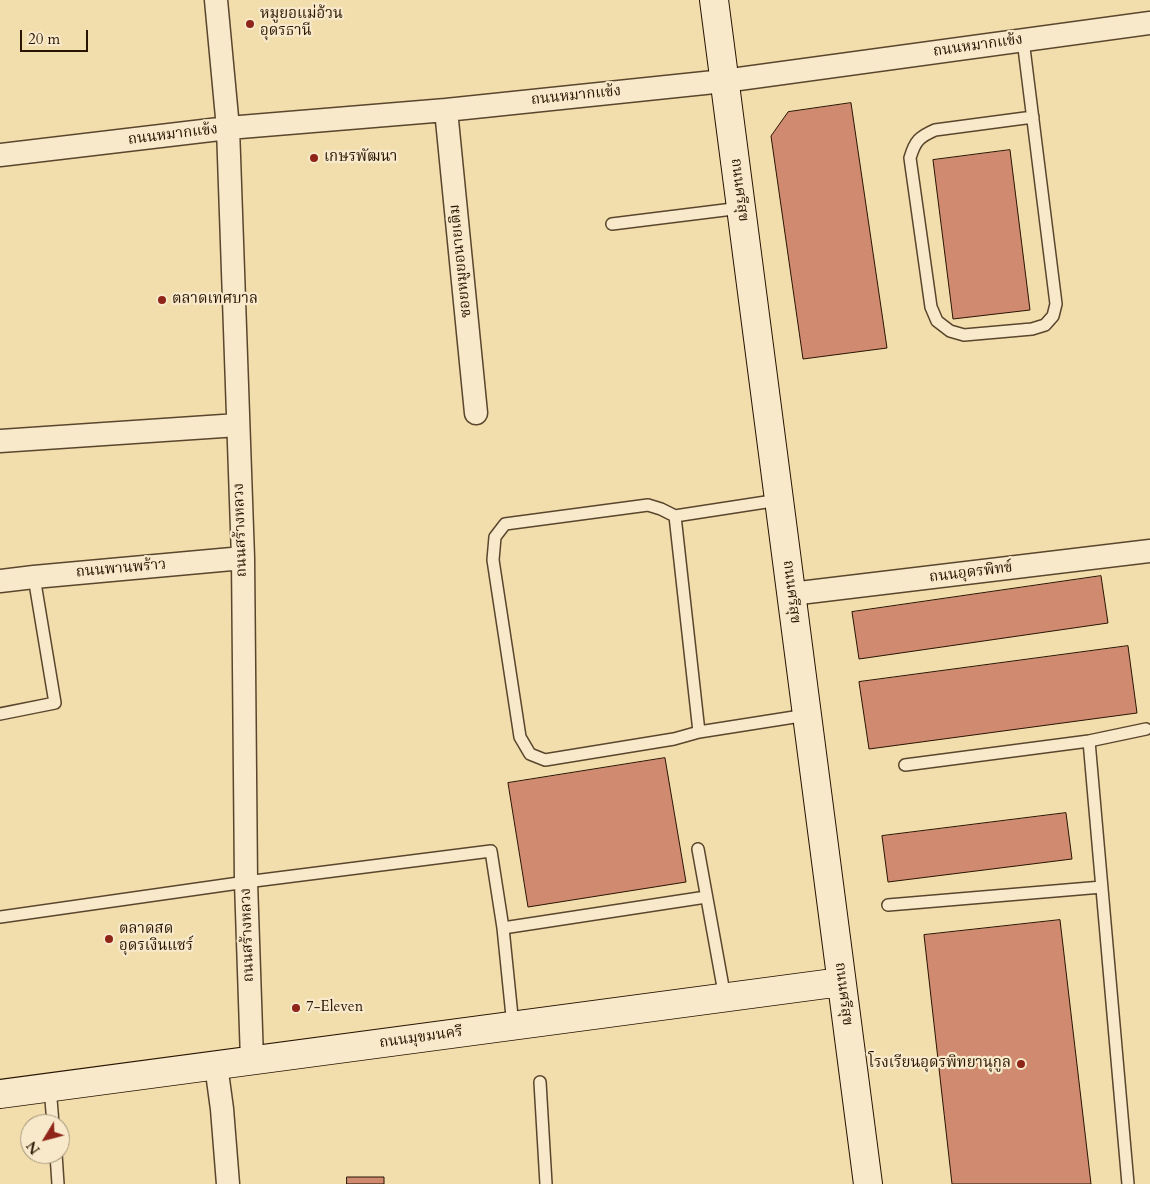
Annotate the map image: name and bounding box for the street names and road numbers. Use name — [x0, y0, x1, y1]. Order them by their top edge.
street label: ถนนหมากแข้ง — [932, 31, 1024, 61]
street label: ถนนหมากแข้ง — [530, 82, 622, 110]
street label: ถนนหมากแข้ง — [127, 121, 219, 149]
street label: ถนนศรีสุข — [726, 157, 752, 223]
street label: ซอยหมูยอนายเติม — [446, 203, 476, 319]
street label: ถนนสร้างหลวง — [230, 483, 252, 577]
street label: ถนนพานพร้าว — [75, 556, 167, 582]
street label: ถนนศรีสุข — [778, 559, 804, 625]
street label: ถนนอุดรพิทข์ — [928, 559, 1014, 587]
street label: ถนนสร้างหลวง — [237, 888, 259, 982]
street label: ถนนศรีสุข — [830, 961, 856, 1027]
street label: ถนนมุขมนครี — [378, 1023, 464, 1053]

